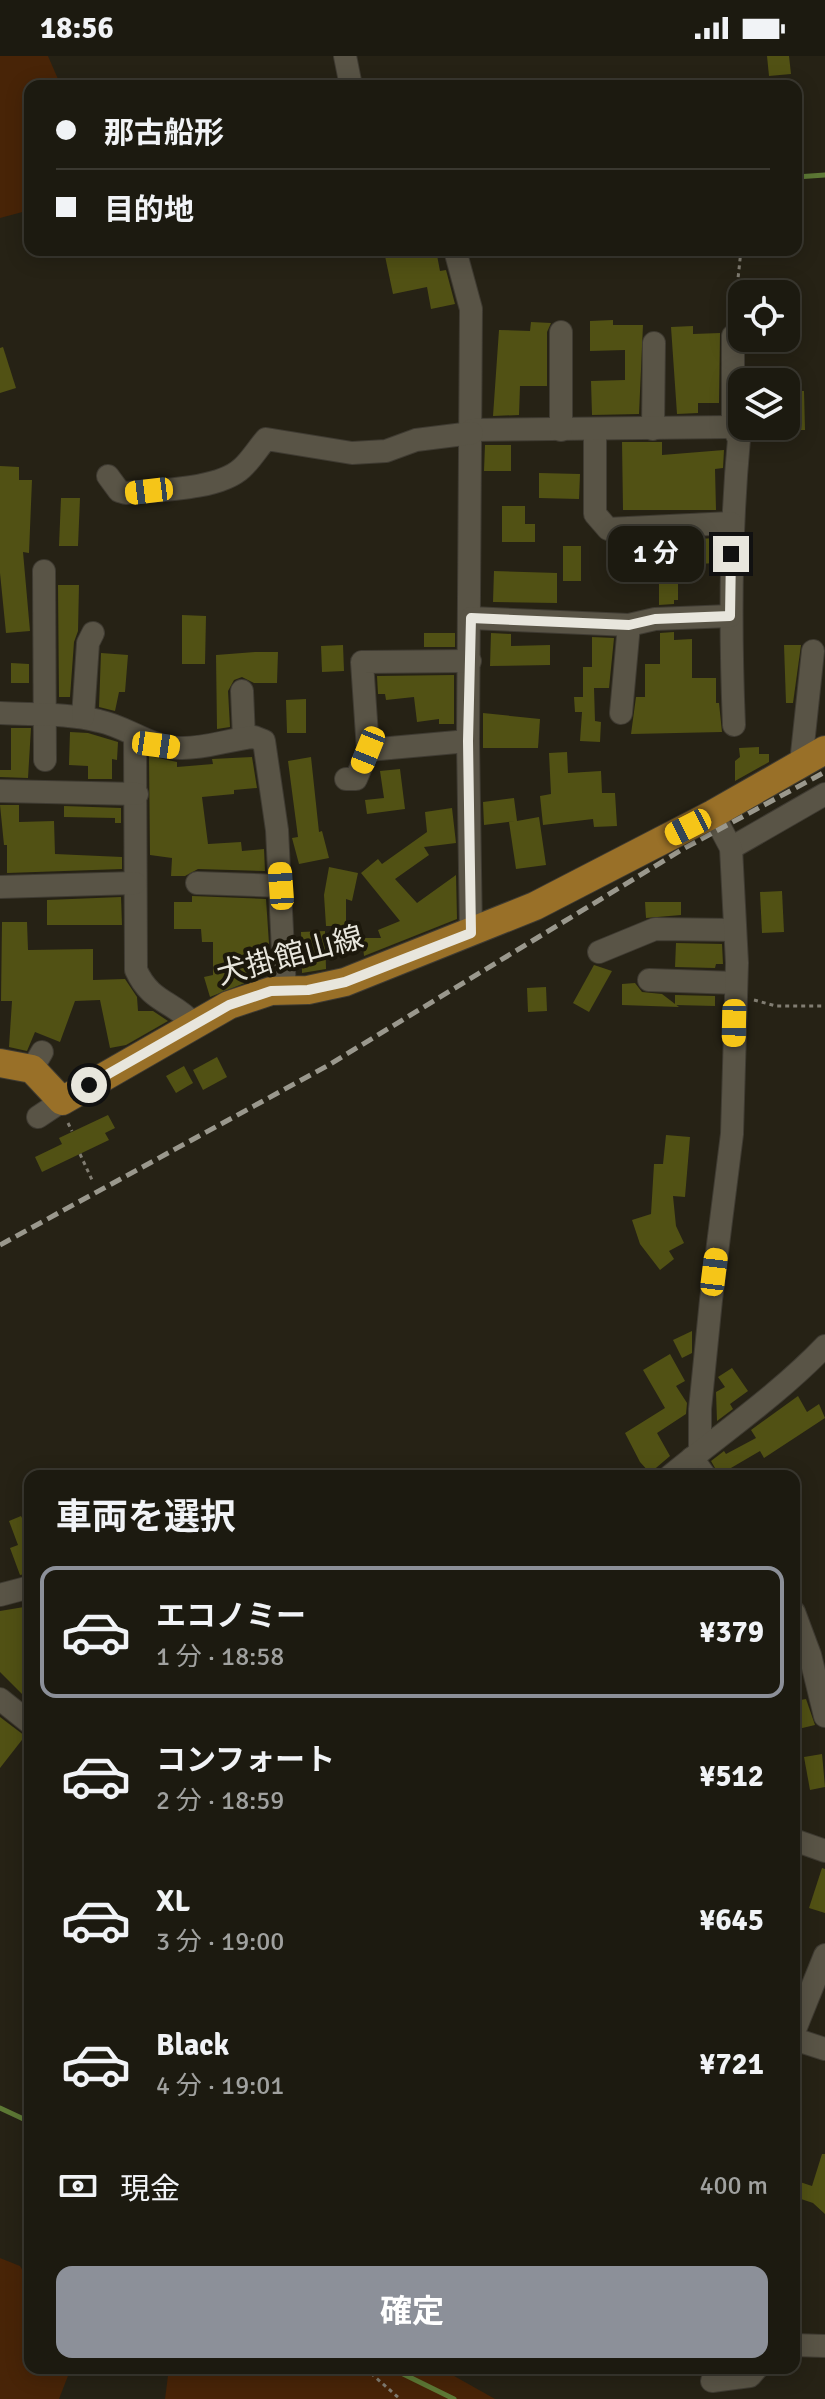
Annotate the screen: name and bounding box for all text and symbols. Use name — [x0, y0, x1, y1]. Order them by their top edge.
text: 18:56 — [40, 10, 114, 47]
text: 那古船形 — [104, 115, 224, 152]
text: 目的地 — [104, 192, 194, 229]
map controls — [728, 280, 800, 440]
button: locate — [728, 280, 800, 352]
button: layers — [728, 368, 800, 440]
car — [124, 476, 174, 506]
callout: 1 分 — [607, 526, 703, 582]
route end — [713, 536, 749, 572]
text: 1 分 — [633, 538, 679, 570]
car — [348, 723, 388, 777]
car — [131, 730, 181, 760]
car — [661, 805, 715, 849]
car — [267, 861, 295, 911]
street label: 犬掛館山線 — [213, 919, 367, 993]
car — [722, 999, 746, 1047]
route start — [71, 1067, 107, 1103]
car — [699, 1247, 729, 1297]
text: 車両を選択 — [56, 1495, 236, 1540]
icon: car — [60, 1596, 132, 1668]
text: エコノミー — [156, 1598, 306, 1635]
text: ¥379 — [699, 1614, 764, 1651]
text: 1 分 · 18:58 — [156, 1641, 284, 1673]
icon: car — [60, 1740, 132, 1812]
text: コンフォート — [156, 1742, 335, 1779]
text: ¥512 — [699, 1758, 764, 1795]
text: 2 分 · 18:59 — [156, 1785, 284, 1817]
text: XL — [156, 1883, 190, 1920]
icon: car — [60, 1884, 132, 1956]
text: ¥645 — [699, 1902, 764, 1939]
text: 3 分 · 19:00 — [156, 1926, 284, 1958]
text: Black — [156, 2027, 229, 2064]
icon: car — [60, 2028, 132, 2100]
text: ¥721 — [699, 2046, 764, 2083]
text: 4 分 · 19:01 — [156, 2070, 284, 2102]
icon: cash — [56, 2164, 100, 2208]
text: 400 m — [699, 2170, 768, 2202]
text: 現金 — [120, 2171, 180, 2208]
button: 確定 — [56, 2266, 768, 2358]

